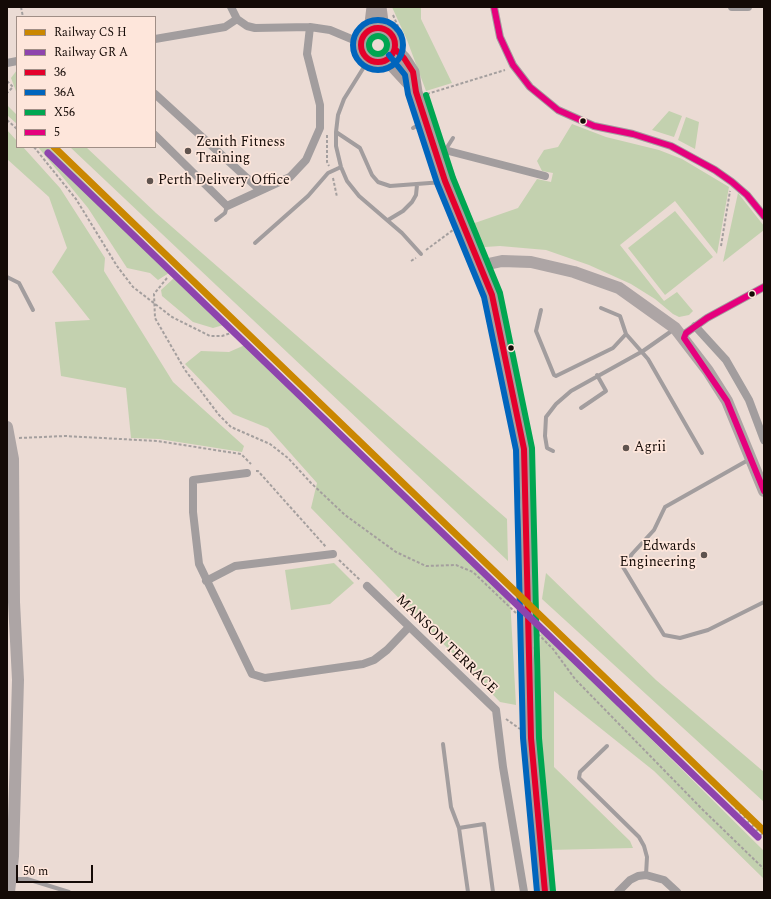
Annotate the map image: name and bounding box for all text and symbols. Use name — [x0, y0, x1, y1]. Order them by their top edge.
legend — [16, 16, 156, 148]
text: Railway CS H — [54, 23, 127, 42]
text: Railway GR A — [54, 43, 128, 62]
text: 36 — [54, 63, 66, 82]
text: 36A — [54, 83, 75, 102]
text: X56 — [54, 103, 75, 122]
unlabelled marker — [578, 116, 588, 126]
text: 5 — [54, 123, 60, 142]
place label: Zenith Fitness Training — [196, 135, 285, 168]
marker: Zenith Fitness Training — [183, 146, 193, 156]
place label: Perth Delivery Office — [158, 173, 290, 189]
marker: Perth Delivery Office — [145, 176, 155, 186]
unlabelled marker — [747, 289, 757, 299]
unlabelled marker — [506, 343, 516, 353]
place label: Agrii — [634, 440, 666, 456]
marker: Agrii — [621, 443, 631, 453]
place label: Edwards Engineering — [619, 539, 696, 572]
marker: Edwards Engineering — [699, 550, 709, 560]
street label: MANSON TERRACE — [392, 592, 500, 698]
scale bar — [18, 857, 95, 883]
text: 50 m — [23, 862, 48, 881]

